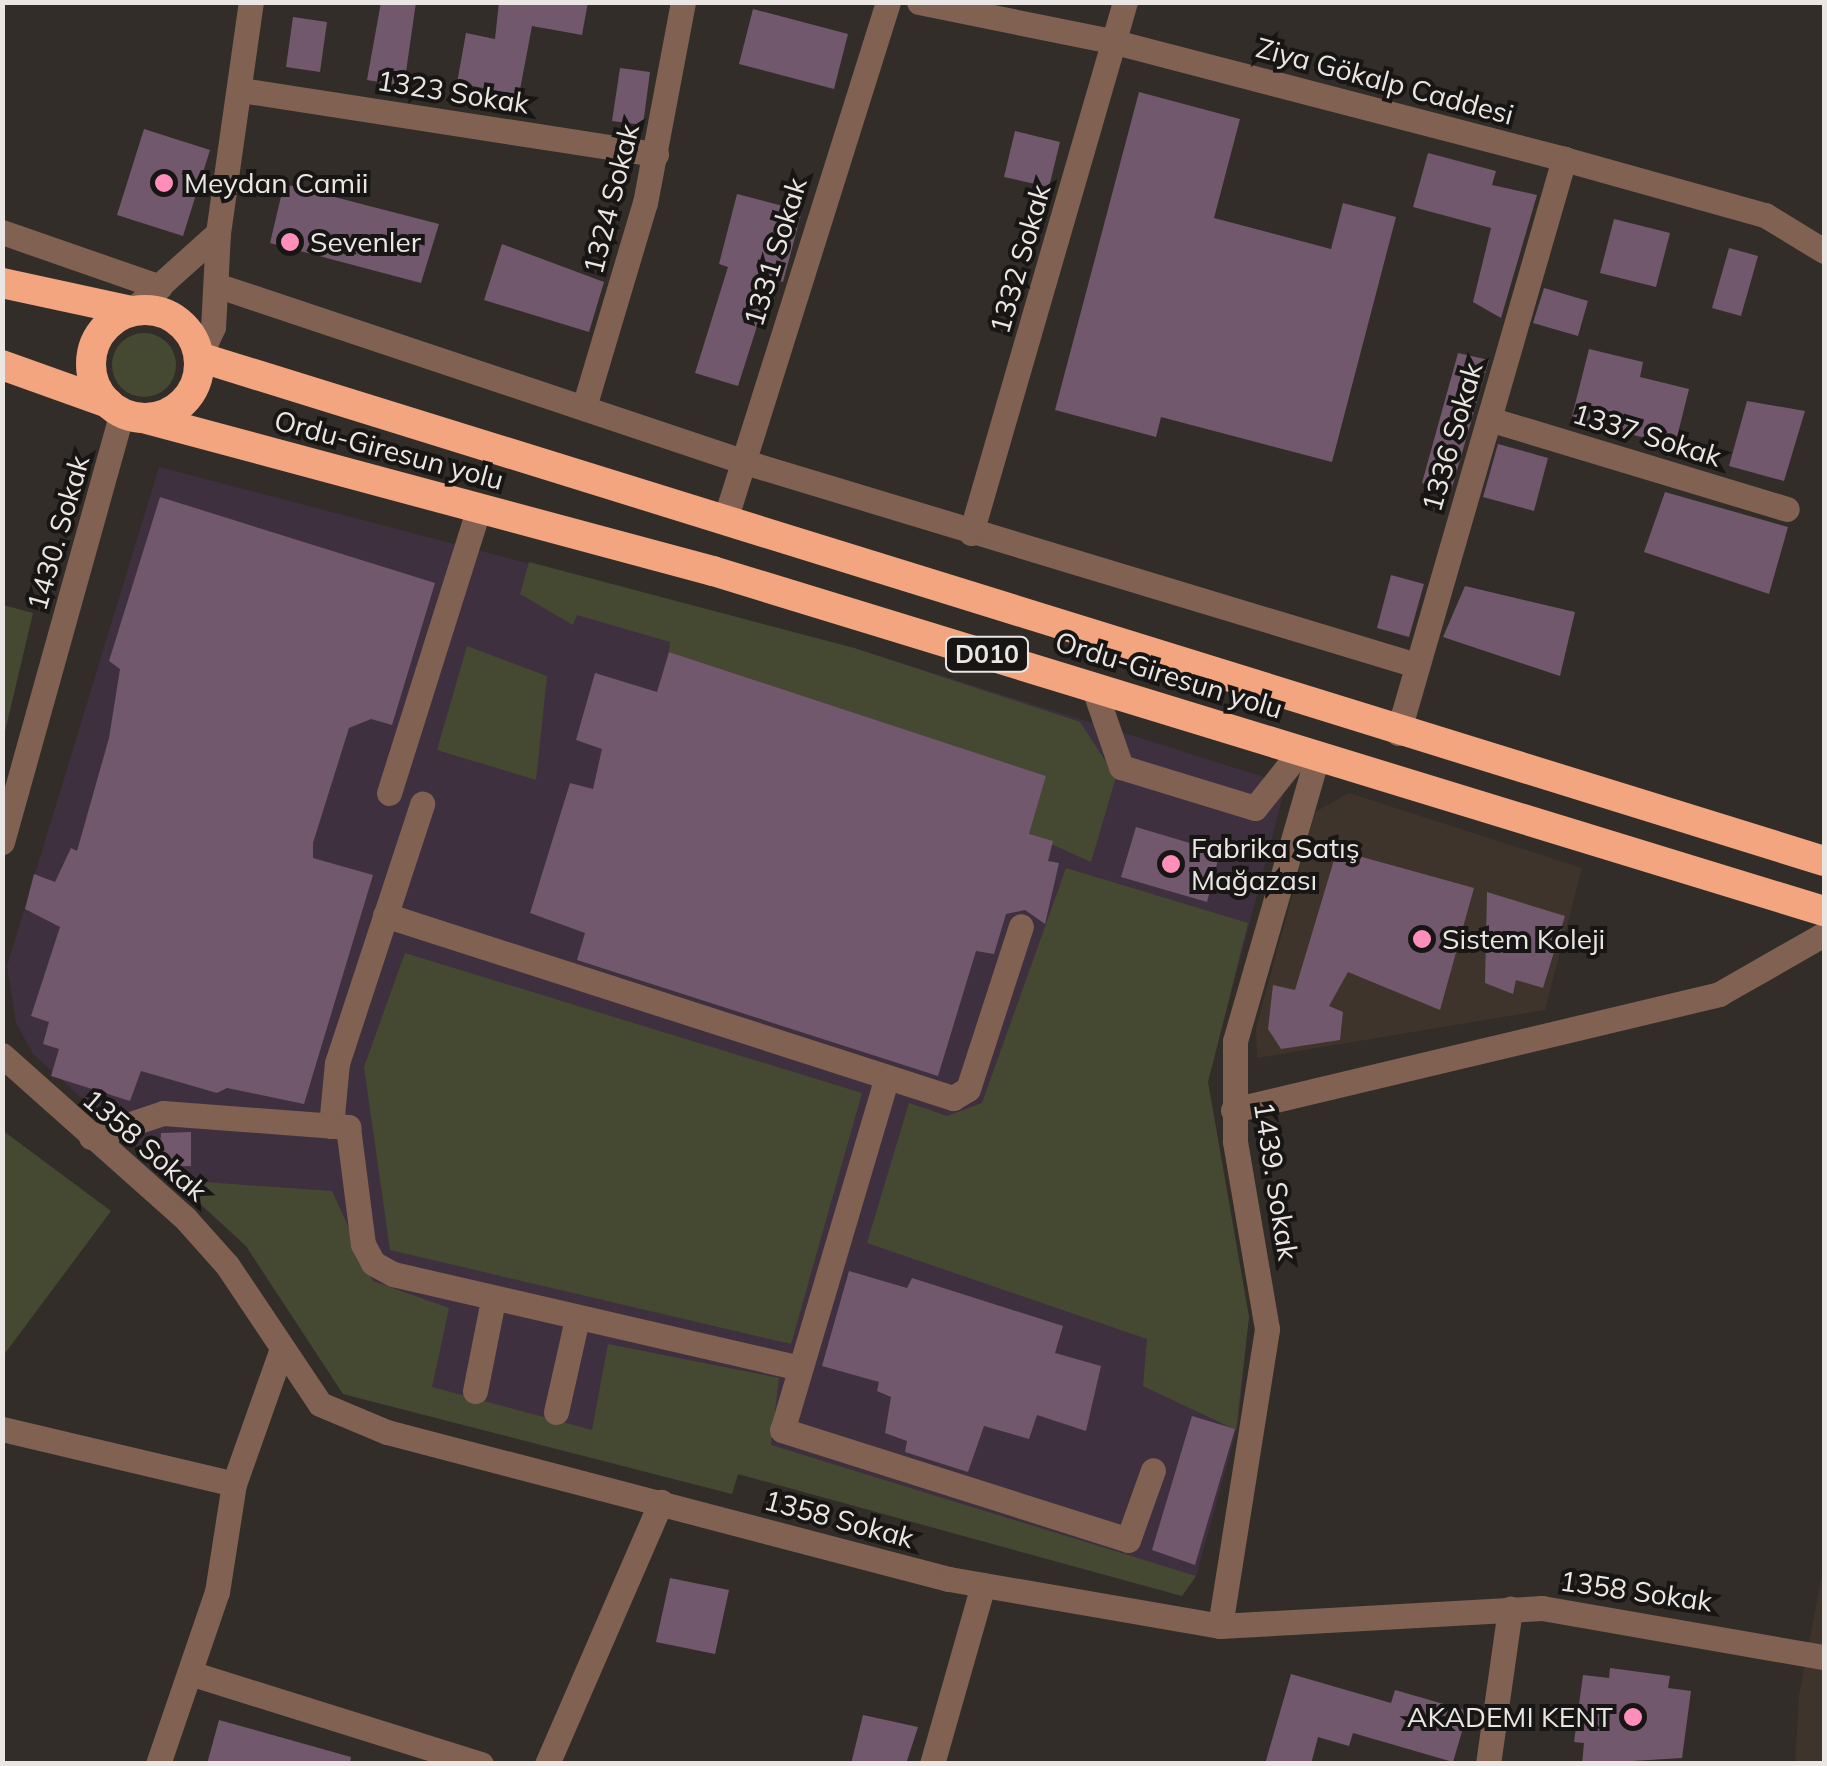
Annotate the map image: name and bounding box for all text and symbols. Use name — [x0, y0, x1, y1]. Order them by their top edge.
street label: Ziya Gökalp Caddesi — [1253, 30, 1517, 132]
street label: 1323 Sokak — [375, 63, 531, 121]
street label: 1324 Sokak — [576, 120, 646, 278]
place label: Meydan Camii — [184, 166, 368, 200]
marker: Meydan Camii — [153, 172, 175, 194]
street label: 1331 Sokak — [737, 174, 813, 330]
street label: 1332 Sokak — [983, 181, 1057, 337]
place label: Sevenler — [310, 225, 421, 259]
marker: Sevenler — [279, 231, 301, 253]
street label: 1336 Sokak — [1415, 359, 1489, 515]
street label: 1337 Sokak — [1569, 397, 1725, 473]
street label: Ordu-Giresun yolu — [271, 403, 507, 497]
street label: 1430. Sokak — [20, 452, 96, 614]
street label: Ordu-Giresun yolu — [1051, 624, 1287, 726]
road number: D010 — [944, 634, 1030, 674]
place label: Fabrika Satış Mağazası — [1191, 831, 1360, 897]
marker: Fabrika Satış Mağazası — [1160, 853, 1182, 875]
place label: Sistem Koleji — [1442, 922, 1605, 956]
marker: Sistem Koleji — [1411, 928, 1433, 950]
street label: 1358 Sokak — [76, 1082, 214, 1208]
street label: 1439. Sokak — [1247, 1099, 1305, 1263]
street label: 1358 Sokak — [761, 1483, 917, 1555]
street label: 1358 Sokak — [1558, 1564, 1714, 1618]
place label: AKADEMI KENT — [1407, 1700, 1613, 1734]
marker: AKADEMI KENT — [1622, 1706, 1644, 1728]

